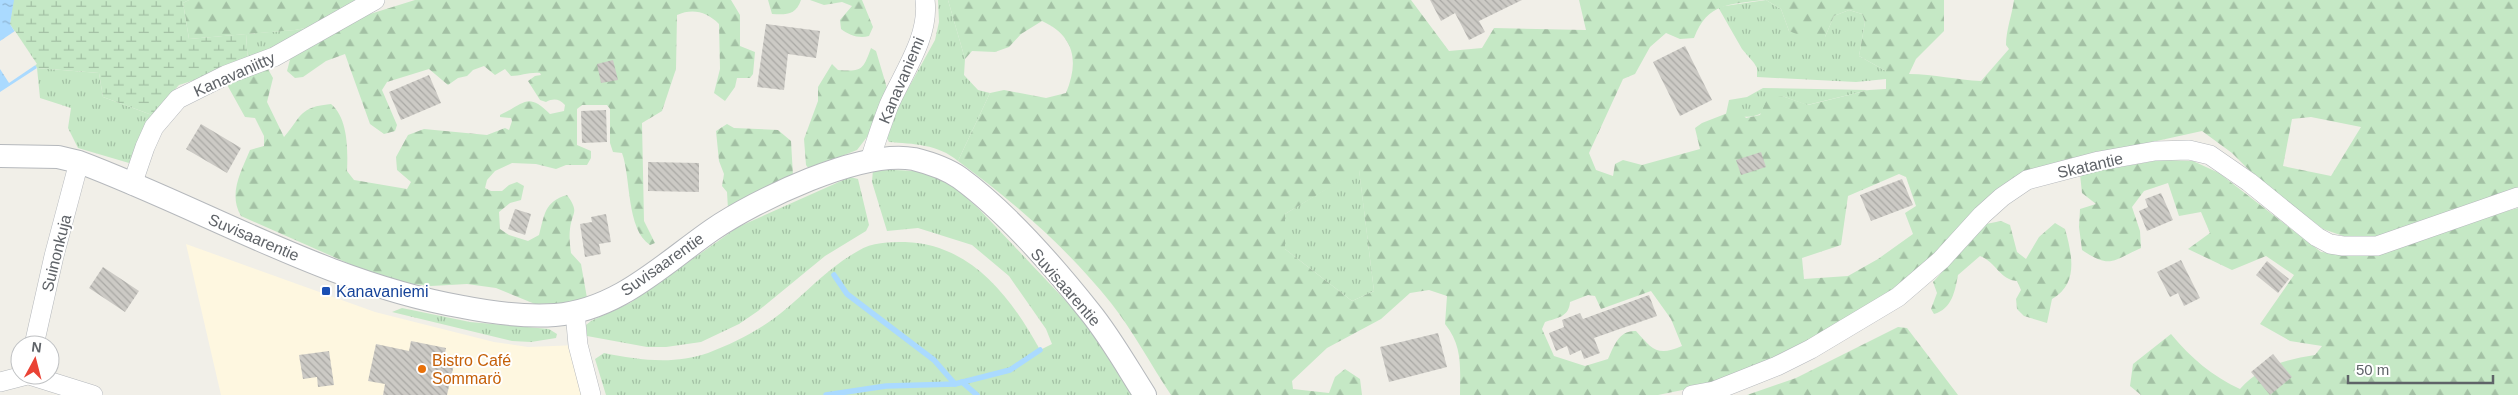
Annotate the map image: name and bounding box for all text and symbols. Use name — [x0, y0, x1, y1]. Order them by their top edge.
street label: Kanavaniemi — [876, 34, 927, 126]
street label: Kanavaniitty — [191, 49, 277, 100]
street label: Skatantie — [2056, 150, 2125, 181]
street label: Suvisaarentie — [206, 211, 302, 264]
street label: Suinonkuja — [39, 213, 74, 294]
street label: Suvisaarentie — [618, 230, 707, 299]
street label: Suvisaarentie — [1027, 245, 1104, 330]
place label: Kanavaniemi — [336, 283, 429, 300]
marker: Kanavaniemi — [320, 285, 332, 297]
north arrow — [10, 335, 60, 385]
text: N — [31, 339, 43, 356]
place label: Bistro Café Sommarö — [432, 352, 511, 387]
scale bar — [2348, 352, 2493, 384]
text: 50 m — [2356, 361, 2389, 378]
marker: Bistro Café Sommarö — [416, 363, 428, 375]

